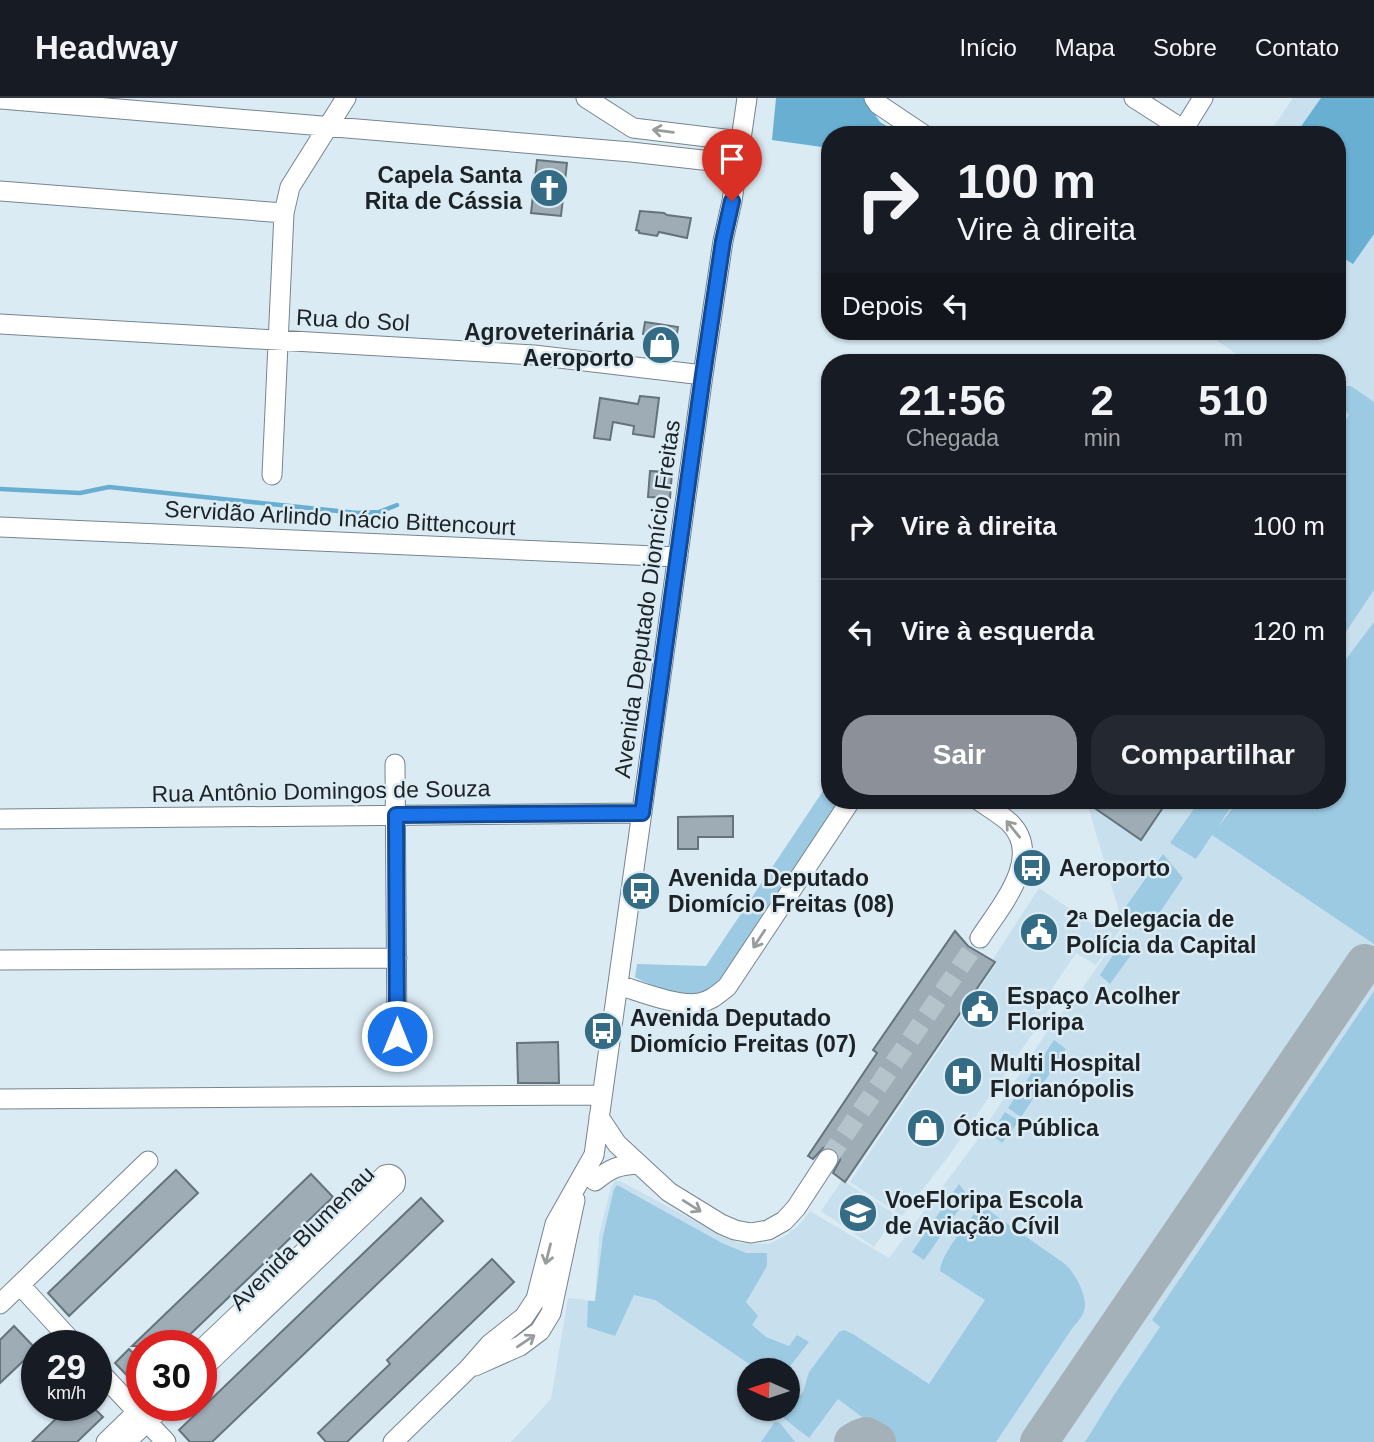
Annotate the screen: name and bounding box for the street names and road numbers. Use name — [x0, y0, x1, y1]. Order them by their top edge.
street label: Rua do Sol — [295, 304, 411, 336]
street label: Avenida Deputado Diomício Freitas — [609, 418, 685, 780]
street label: Servidão Arlindo Inácio Bittencourt — [164, 496, 517, 540]
street label: Rua Antônio Domingos de Souza — [151, 775, 491, 807]
street label: Avenida Blumenau — [225, 1161, 379, 1315]

